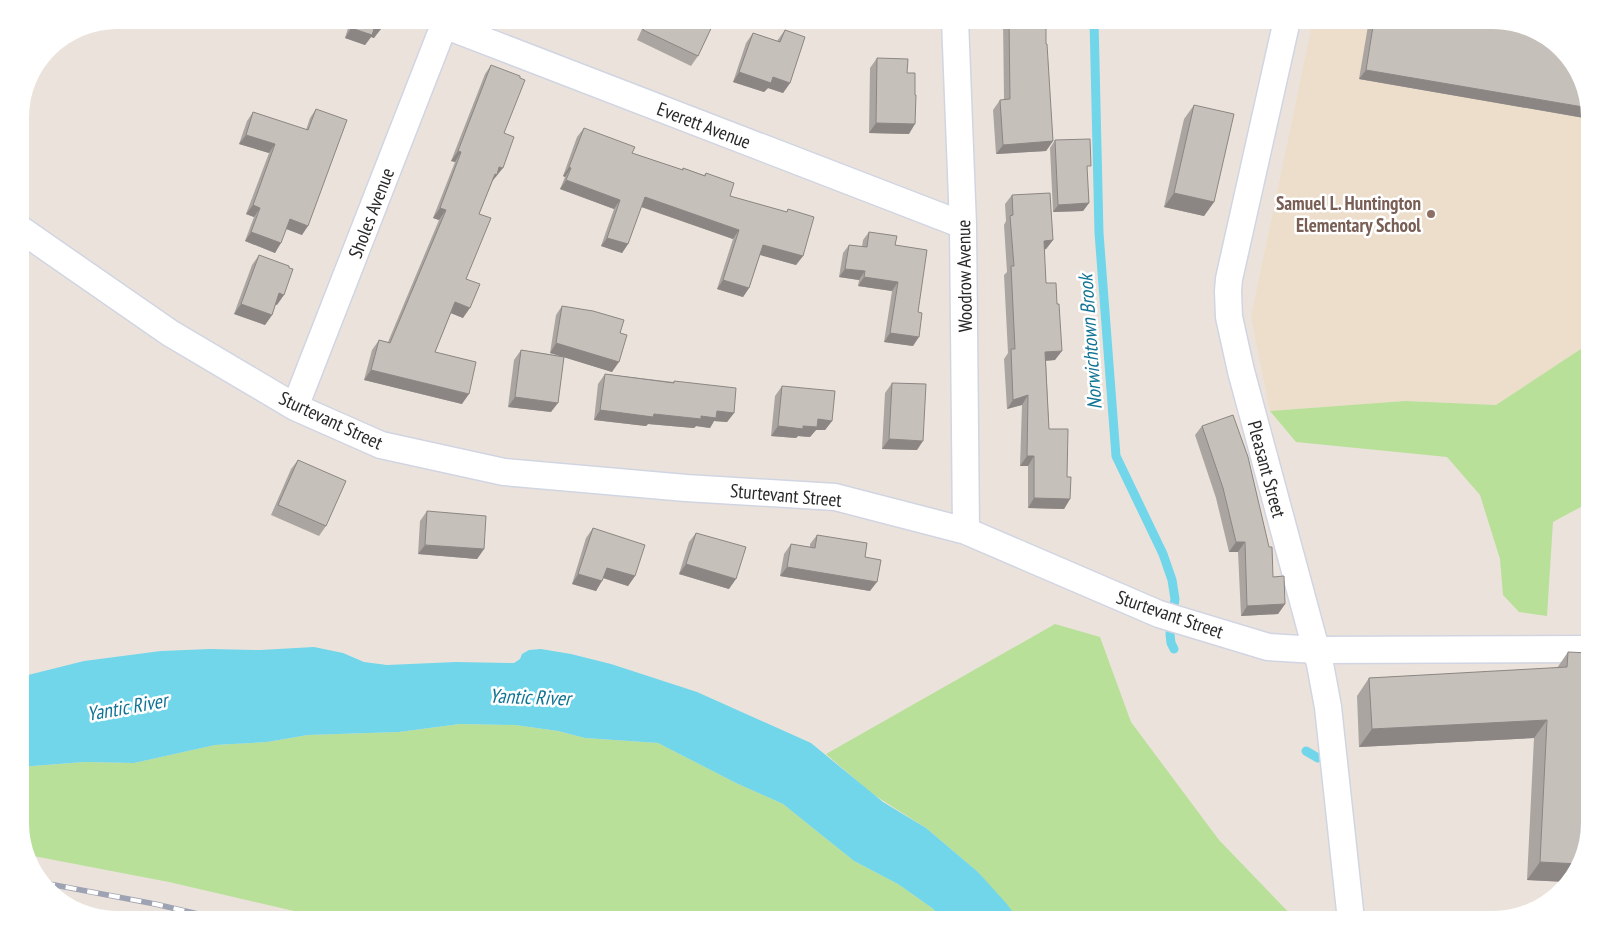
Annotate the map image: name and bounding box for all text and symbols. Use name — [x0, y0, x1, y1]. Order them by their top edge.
street label: Everett Avenue — [654, 96, 754, 154]
street label: Sholes Avenue — [343, 164, 399, 262]
place label: Samuel L. Huntington Elementary School — [1276, 191, 1421, 237]
marker: Samuel L. Huntington Elementary School — [1425, 208, 1437, 220]
street label: Woodrow Avenue — [951, 219, 977, 332]
water label: Norwichtown Brook — [1072, 271, 1108, 410]
street label: Sturtevant Street — [275, 386, 387, 455]
street label: Pleasant Street — [1243, 418, 1292, 521]
street label: Sturtevant Street — [729, 478, 843, 512]
street label: Sturtevant Street — [1113, 584, 1227, 644]
water label: Yantic River — [489, 683, 573, 711]
water label: Yantic River — [85, 687, 172, 727]

